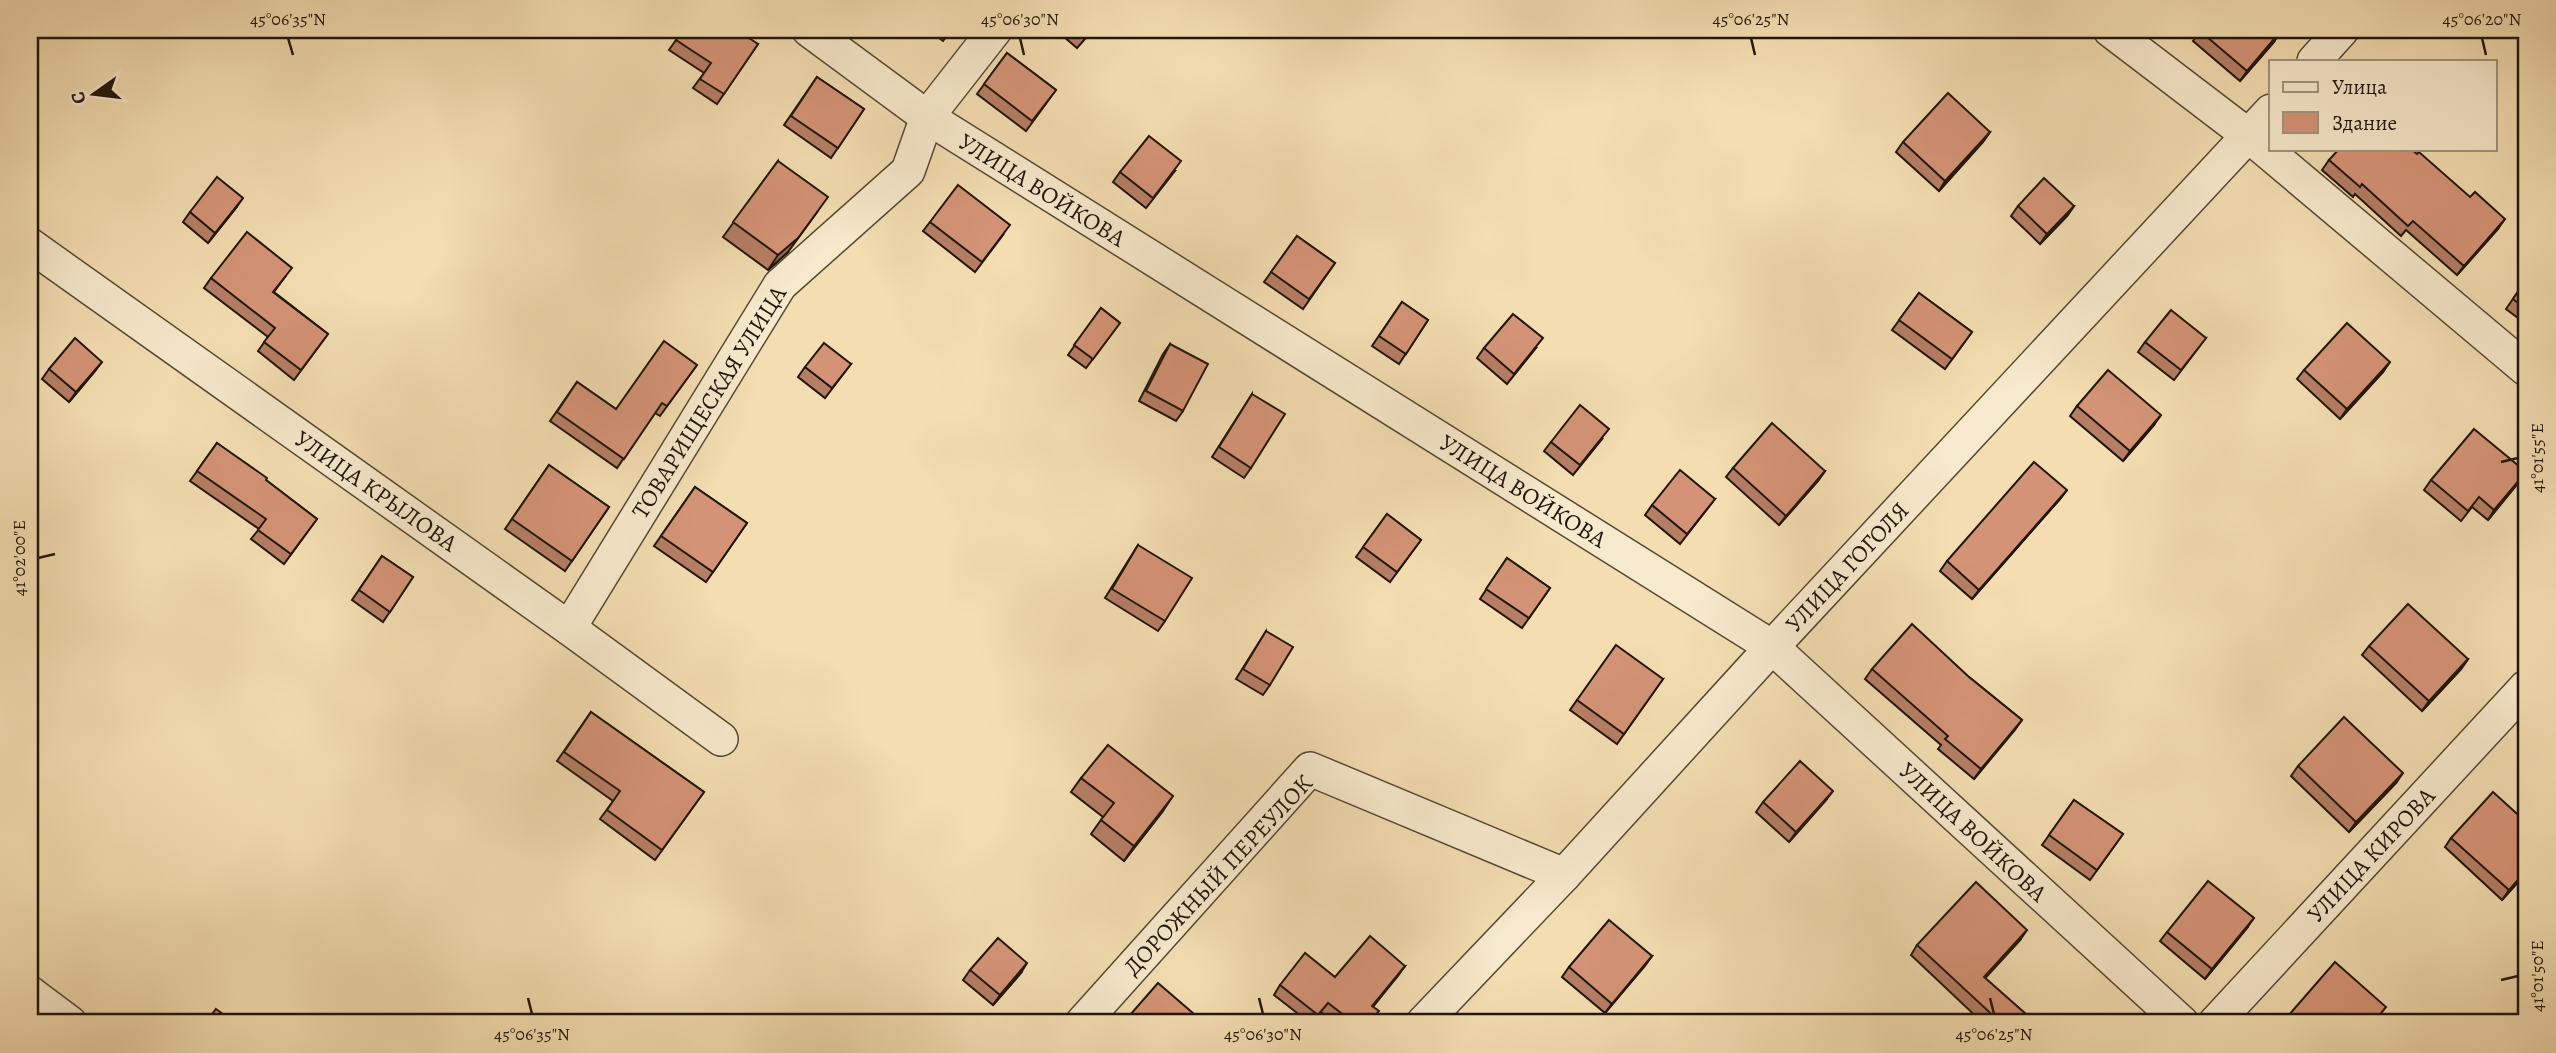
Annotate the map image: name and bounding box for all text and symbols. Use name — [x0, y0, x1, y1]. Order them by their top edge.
text: 45°06'35"N — [250, 7, 326, 31]
text: 45°06'30"N — [981, 7, 1059, 31]
text: 45°06'25"N — [1712, 7, 1790, 31]
text: 45°06'20"N — [2443, 7, 2521, 31]
north arrow — [60, 60, 130, 130]
legend — [2269, 60, 2496, 150]
text: Улица — [2332, 73, 2387, 101]
text: С — [64, 89, 93, 107]
text: Здание — [2332, 109, 2397, 137]
street label: УЛИЦА ВОЙКОВА — [952, 126, 1132, 255]
street label: ТОВАРИЩЕСКАЯ УЛИЦА — [624, 279, 794, 524]
street label: УЛИЦА КРЫЛОВА — [288, 423, 465, 560]
text: 41°01'55"E — [2525, 423, 2549, 493]
street label: УЛИЦА ВОЙКОВА — [1433, 427, 1613, 556]
street label: УЛИЦА ГОГОЛЯ — [1778, 495, 1916, 639]
text: 41°02'00"E — [7, 520, 31, 596]
street label: УЛИЦА ВОЙКОВА — [1892, 755, 2055, 910]
street label: ДОРОЖНЫЙ ПЕРЕУЛОК — [1116, 767, 1320, 982]
street label: УЛИЦА КИРОВА — [2300, 780, 2443, 930]
text: 41°01'50"E — [2525, 940, 2549, 1012]
text: 45°06'35"N — [494, 1022, 570, 1046]
text: 45°06'30"N — [1224, 1022, 1302, 1046]
text: 45°06'25"N — [1955, 1022, 2033, 1046]

